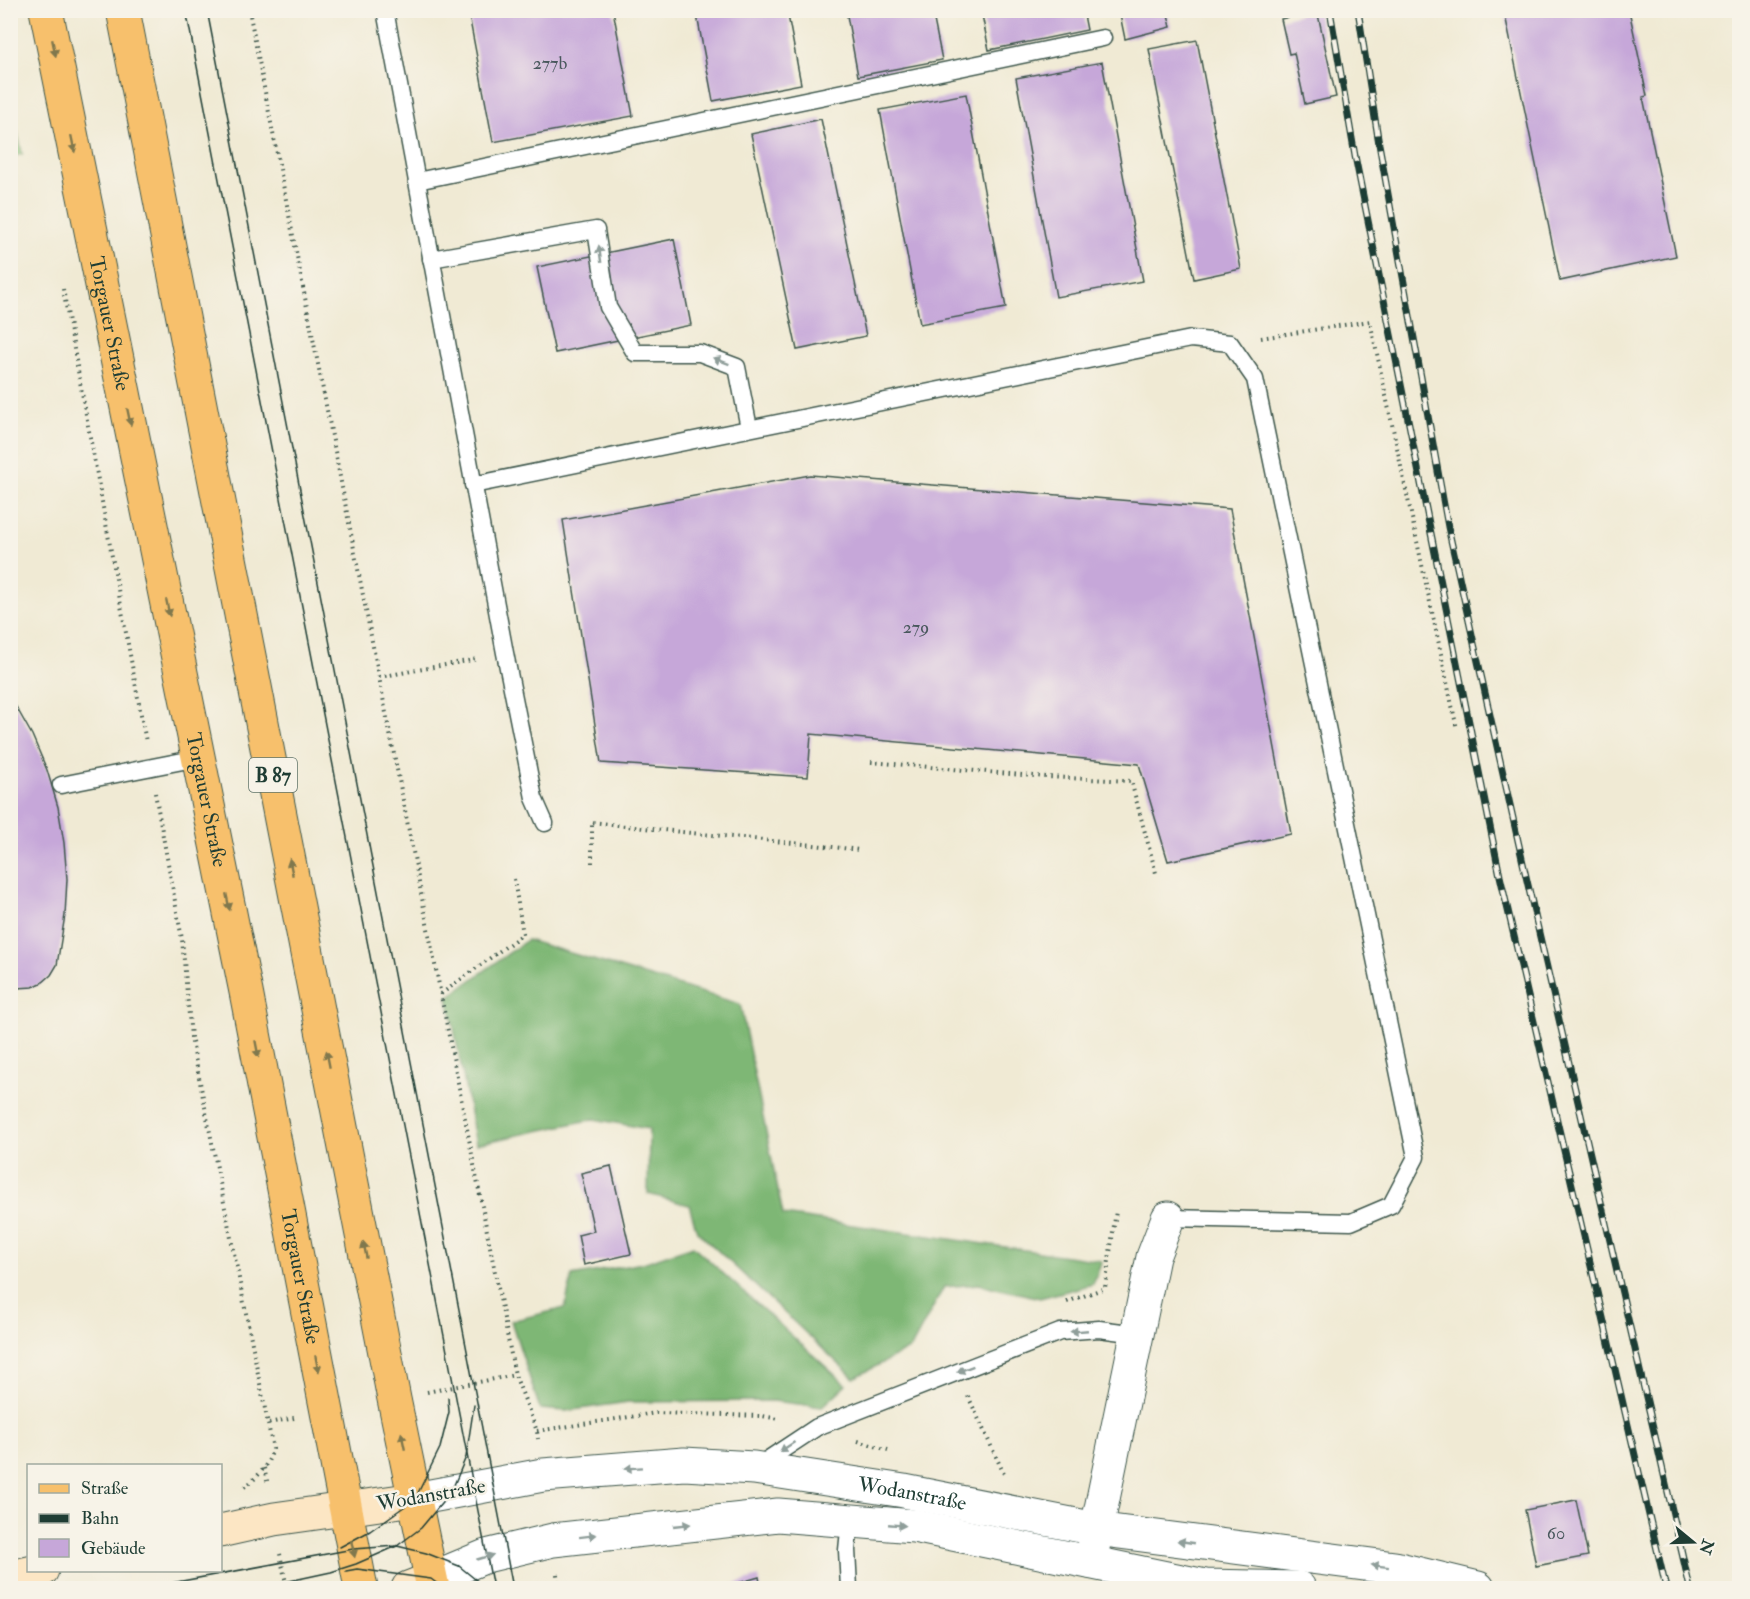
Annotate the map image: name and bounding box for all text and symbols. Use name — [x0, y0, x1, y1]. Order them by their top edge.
one-way arrow — [49, 39, 59, 58]
house number: 277b — [533, 52, 567, 75]
one-way arrow — [69, 134, 78, 153]
one-way arrow — [595, 244, 604, 263]
street label: Torgauer Straße — [83, 254, 137, 393]
one-way arrow — [712, 356, 730, 365]
one-way arrow — [125, 408, 134, 427]
one-way arrow — [164, 599, 173, 618]
house number: 279 — [903, 616, 929, 639]
street label: Torgauer Straße — [180, 730, 234, 870]
road number: B 87 — [249, 758, 297, 792]
one-way arrow — [286, 858, 295, 877]
one-way arrow — [224, 893, 233, 912]
one-way arrow — [253, 1040, 262, 1059]
one-way arrow — [323, 1049, 332, 1068]
street label: Torgauer Straße — [275, 1207, 327, 1347]
one-way arrow — [360, 1241, 369, 1260]
one-way arrow — [1069, 1326, 1088, 1336]
one-way arrow — [313, 1355, 322, 1374]
one-way arrow — [956, 1365, 974, 1374]
one-way arrow — [398, 1432, 407, 1451]
one-way arrow — [779, 1441, 795, 1452]
one-way arrow — [624, 1463, 643, 1473]
legend — [27, 1464, 222, 1572]
street label: Wodanstraße — [855, 1470, 969, 1517]
street label: Wodanstraße — [374, 1472, 488, 1518]
text: Straße — [81, 1477, 129, 1500]
text: Bahn — [81, 1507, 119, 1530]
north arrow — [1663, 1512, 1723, 1572]
one-way arrow — [887, 1520, 906, 1530]
one-way arrow — [672, 1521, 691, 1530]
house number: 60 — [1547, 1522, 1565, 1545]
one-way arrow — [579, 1531, 598, 1541]
text: N — [1694, 1536, 1718, 1557]
text: Gebäude — [81, 1537, 146, 1560]
one-way arrow — [1177, 1537, 1196, 1546]
one-way arrow — [349, 1540, 358, 1559]
one-way arrow — [476, 1552, 494, 1561]
one-way arrow — [1370, 1562, 1389, 1571]

